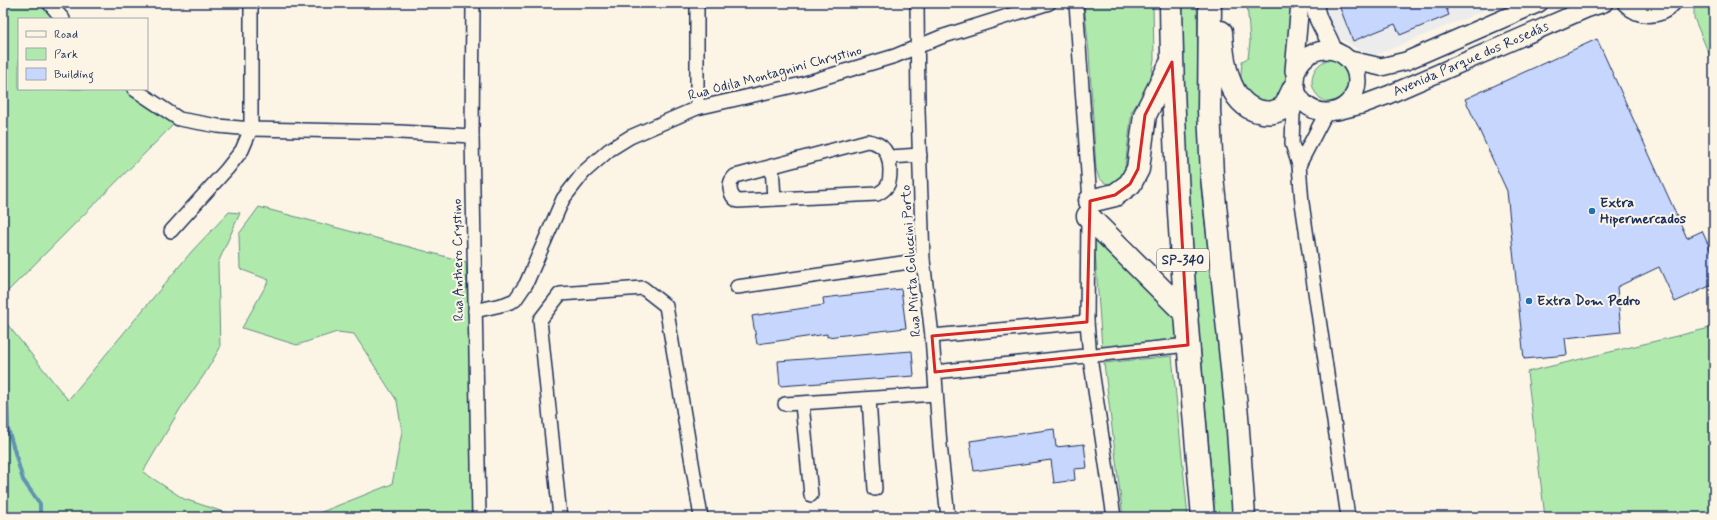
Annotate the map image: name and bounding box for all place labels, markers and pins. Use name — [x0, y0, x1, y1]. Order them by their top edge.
place label: Extra Hipermercados — [1600, 194, 1687, 228]
marker: Extra Hipermercados — [1587, 206, 1597, 216]
place label: Extra Dom Pedro — [1537, 292, 1640, 310]
marker: Extra Dom Pedro — [1524, 296, 1534, 306]

